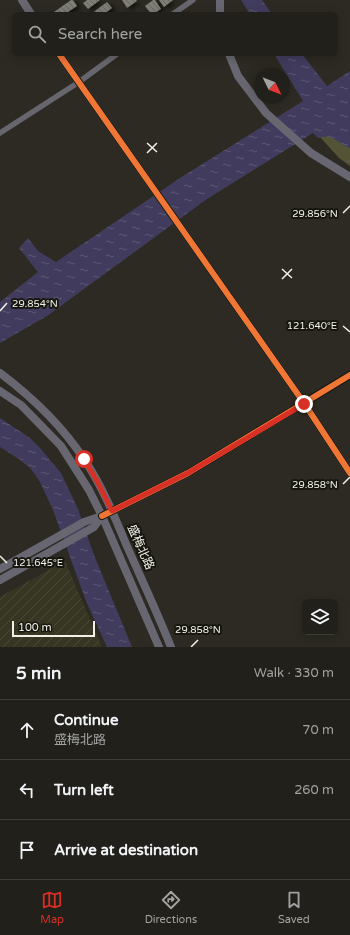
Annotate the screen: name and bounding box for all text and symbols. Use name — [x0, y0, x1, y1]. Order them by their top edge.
search box — [12, 12, 338, 56]
icon: search — [26, 23, 48, 45]
text: Search here — [58, 25, 142, 43]
north arrow — [254, 68, 290, 104]
text: 29.856°N — [292, 208, 338, 220]
text: 29.854°N — [12, 298, 58, 310]
text: 121.640°E — [287, 320, 337, 332]
route end — [295, 395, 313, 413]
route start — [75, 450, 93, 468]
text: 29.858°N — [292, 479, 338, 491]
street label: 盛梅北路 — [125, 522, 157, 572]
text: 121.645°E — [13, 557, 63, 569]
map controls — [302, 599, 338, 635]
button: layers — [302, 599, 338, 635]
scale bar — [12, 619, 95, 638]
text: 100 m — [18, 621, 52, 634]
text: 29.858°N — [175, 624, 221, 636]
text: 5 min — [16, 663, 61, 684]
text: Walk · 330 m — [254, 665, 334, 681]
text: Continue — [54, 711, 118, 729]
icon: ahead — [16, 719, 38, 741]
text: 70 m — [302, 722, 334, 738]
text: 盛梅北路 — [54, 732, 106, 748]
icon: left — [16, 779, 38, 801]
text: Turn left — [54, 781, 114, 799]
text: 260 m — [294, 782, 334, 798]
icon: arrive — [16, 839, 38, 861]
text: Arrive at destination — [54, 841, 198, 859]
tab: Map — [40, 889, 64, 926]
tab: Directions — [145, 889, 197, 926]
tab: Saved — [278, 889, 310, 926]

